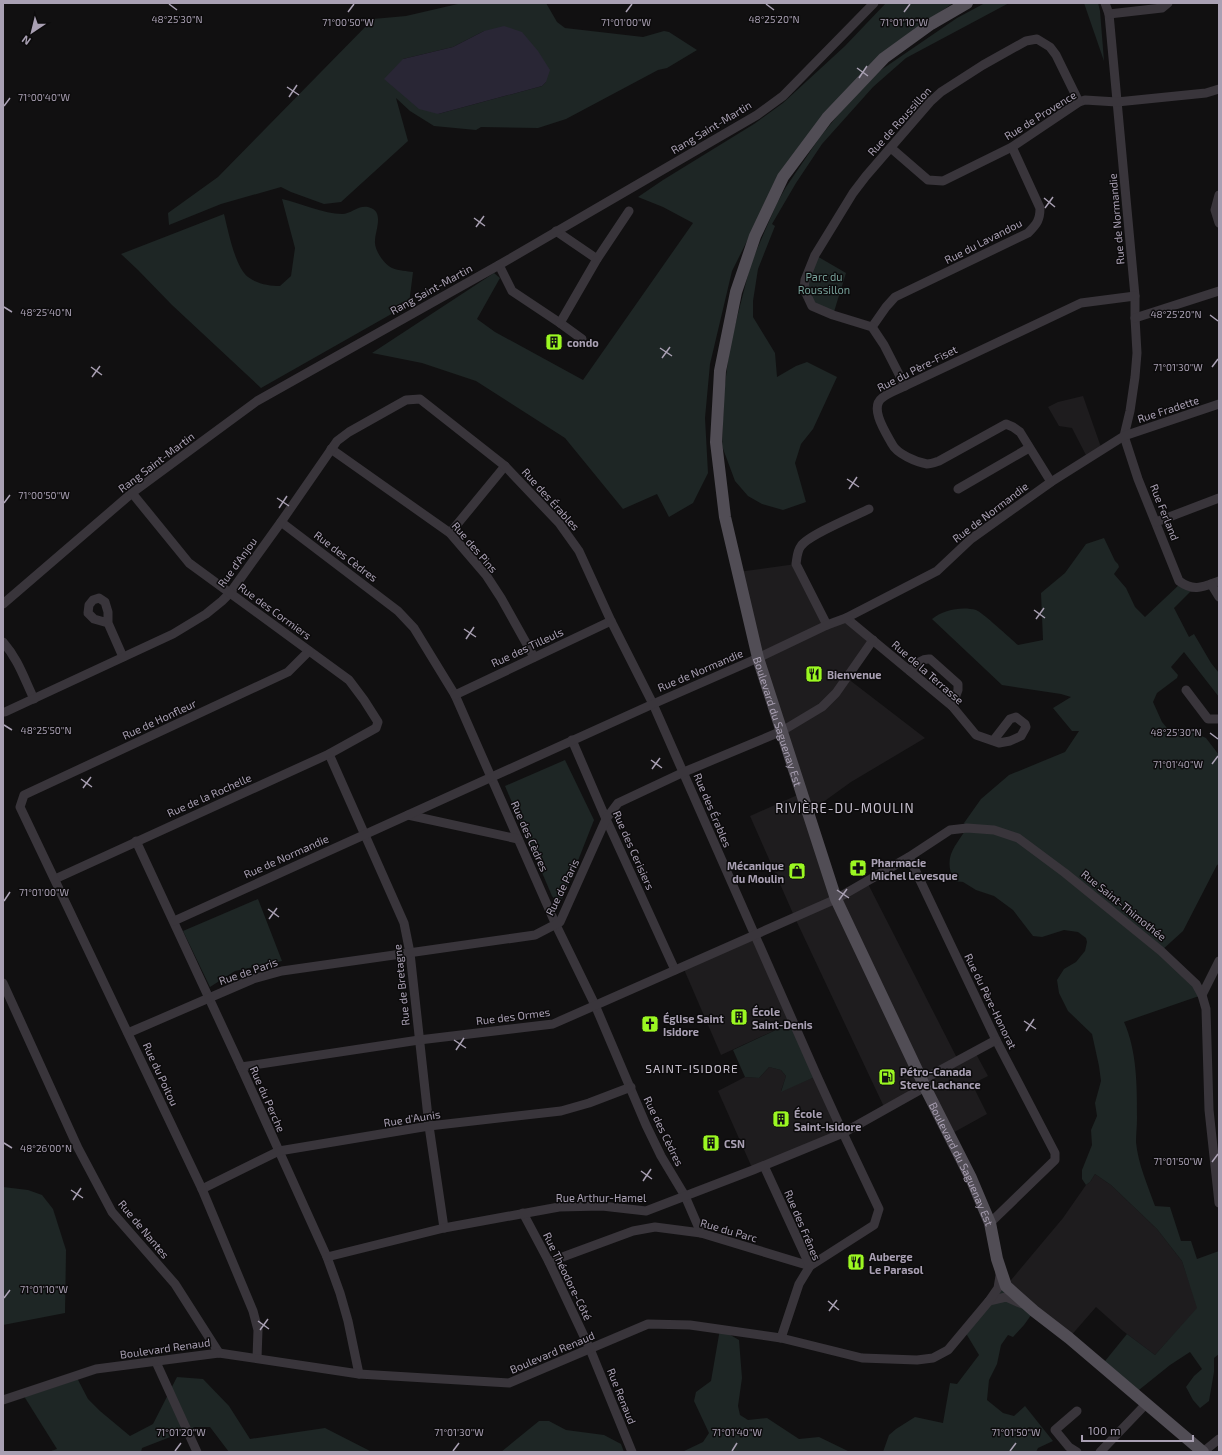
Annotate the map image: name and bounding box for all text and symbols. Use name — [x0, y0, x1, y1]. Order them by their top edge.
north arrow — [12, 12, 52, 52]
text: 48°25'30"N — [151, 13, 203, 25]
text: 48°25'20"N — [748, 13, 800, 25]
text: 71°00'50"W — [322, 16, 374, 28]
text: 71°01'00"W — [601, 16, 651, 28]
text: 71°01'10"W — [880, 16, 928, 28]
text: N — [19, 33, 33, 48]
street label: Rue de Roussillon — [865, 84, 933, 158]
street label: Rue de Provence — [1002, 88, 1078, 142]
text: 71°00'40"W — [18, 91, 70, 103]
street label: Rang Saint-Martin — [668, 98, 754, 156]
street label: Rue de Normandie — [1106, 173, 1126, 265]
street label: Rue du Lavandou — [942, 216, 1024, 266]
street label: Rang Saint-Martin — [388, 261, 474, 317]
park label: Parc du Roussillon — [798, 270, 850, 296]
text: 48°25'40"N — [20, 306, 72, 318]
text: 48°25'20"N — [1150, 308, 1202, 320]
building icon: condo — [544, 332, 564, 352]
place label: condo — [567, 336, 599, 349]
street label: Rue du Père-Fiset — [875, 342, 959, 394]
text: 71°01'30"W — [1153, 361, 1203, 373]
street label: Rue Fradette — [1135, 393, 1201, 425]
street label: Rang Saint-Martin — [115, 429, 197, 495]
street label: Rue des Érables — [520, 465, 583, 533]
street label: Rue de Normandie — [950, 479, 1031, 545]
street label: Rue Ferland — [1148, 482, 1182, 542]
text: 71°00'50"W — [18, 489, 70, 501]
street label: Rue des Pins — [449, 519, 501, 575]
street label: Rue des Cèdres — [312, 528, 381, 584]
street label: Rue d'Anjou — [215, 535, 260, 590]
street label: Rue des Cormiers — [236, 580, 314, 642]
street label: Rue des Tilleuls — [489, 624, 566, 669]
street label: Rue de la Terrasse — [890, 637, 967, 707]
street label: Rue de Normandie — [655, 646, 745, 694]
street label: Boulevard du Saguenay Est — [751, 655, 806, 788]
restaurant icon: Bienvenue — [804, 664, 824, 684]
place label: Bienvenue — [827, 668, 882, 681]
street label: Rue de Honfleur — [120, 696, 199, 742]
text: 48°25'50"N — [21, 724, 71, 736]
text: 48°25'30"N — [1150, 726, 1202, 738]
text: 71°01'40"W — [1153, 758, 1203, 770]
street label: Rue de la Rochelle — [165, 771, 253, 819]
street label: Rue des Érables — [692, 771, 735, 849]
street label: Rue des Cèdres — [509, 799, 552, 874]
district label: RIVIÈRE-DU-MOULIN — [775, 799, 915, 816]
street label: Rue des Cerisiers — [611, 808, 657, 892]
street label: Rue de Normandie — [242, 831, 331, 881]
street label: Rue de Paris — [543, 856, 581, 917]
place label: Pharmacie Michel Levesque — [871, 856, 958, 882]
pharmacy icon: Pharmacie Michel Levesque — [848, 858, 868, 878]
place label: Mécanique du Moulin — [727, 859, 784, 885]
shop icon: Mécanique du Moulin — [787, 861, 807, 881]
street label: Rue Saint-Thimothée — [1079, 867, 1169, 943]
text: 71°01'00"W — [19, 886, 69, 898]
street label: Rue de Bretagne — [390, 944, 412, 1026]
street label: Rue du Père-Honorat — [962, 951, 1020, 1051]
street label: Rue de Paris — [217, 955, 279, 987]
place label: École Saint-Denis — [752, 1004, 813, 1031]
street label: Rue des Ormes — [475, 1005, 551, 1027]
building icon: École Saint-Denis — [729, 1007, 749, 1027]
place label: Église Saint Isidore — [663, 1011, 724, 1038]
church icon: Église Saint Isidore — [640, 1014, 660, 1034]
street label: Rue du Poitou — [141, 1040, 181, 1108]
district label: SAINT-ISIDORE — [645, 1061, 739, 1075]
street label: Rue du Perche — [248, 1064, 288, 1134]
place label: Pétro-Canada Steve Lachance — [900, 1065, 981, 1091]
fuel station icon: Pétro-Canada Steve Lachance — [877, 1067, 897, 1087]
street label: Rue des Cèdres — [642, 1094, 687, 1168]
street label: Boulevard du Saguenay Est — [927, 1100, 997, 1227]
place label: École Saint-Isidore — [794, 1106, 861, 1133]
street label: Rue d'Aunis — [383, 1107, 442, 1129]
building icon: École Saint-Isidore — [771, 1109, 791, 1129]
building icon: CSN — [701, 1133, 721, 1153]
place label: CSN — [724, 1137, 745, 1150]
text: 48°26'00"N — [20, 1142, 72, 1154]
text: 71°01'50"W — [1153, 1155, 1203, 1167]
street label: Rue des Frênes — [782, 1188, 824, 1263]
street label: Rue Arthur-Hamel — [556, 1191, 647, 1204]
street label: Rue de Nantes — [116, 1197, 172, 1261]
street label: Rue du Parc — [699, 1216, 759, 1244]
street label: Rue Théodore-Côté — [541, 1230, 595, 1322]
place label: Auberge Le Parasol — [869, 1250, 924, 1276]
restaurant icon: Auberge Le Parasol — [846, 1252, 866, 1272]
text: 71°01'10"W — [20, 1283, 68, 1295]
street label: Boulevard Renaud — [508, 1328, 596, 1376]
street label: Boulevard Renaud — [119, 1335, 211, 1361]
street label: Rue Renaud — [605, 1366, 639, 1426]
scale bar — [1082, 1417, 1193, 1443]
text: 100 m — [1088, 1423, 1120, 1437]
text: 71°01'20"W — [156, 1426, 206, 1438]
text: 71°01'30"W — [434, 1426, 484, 1438]
text: 71°01'40"W — [712, 1426, 762, 1438]
text: 71°01'50"W — [991, 1426, 1041, 1438]

